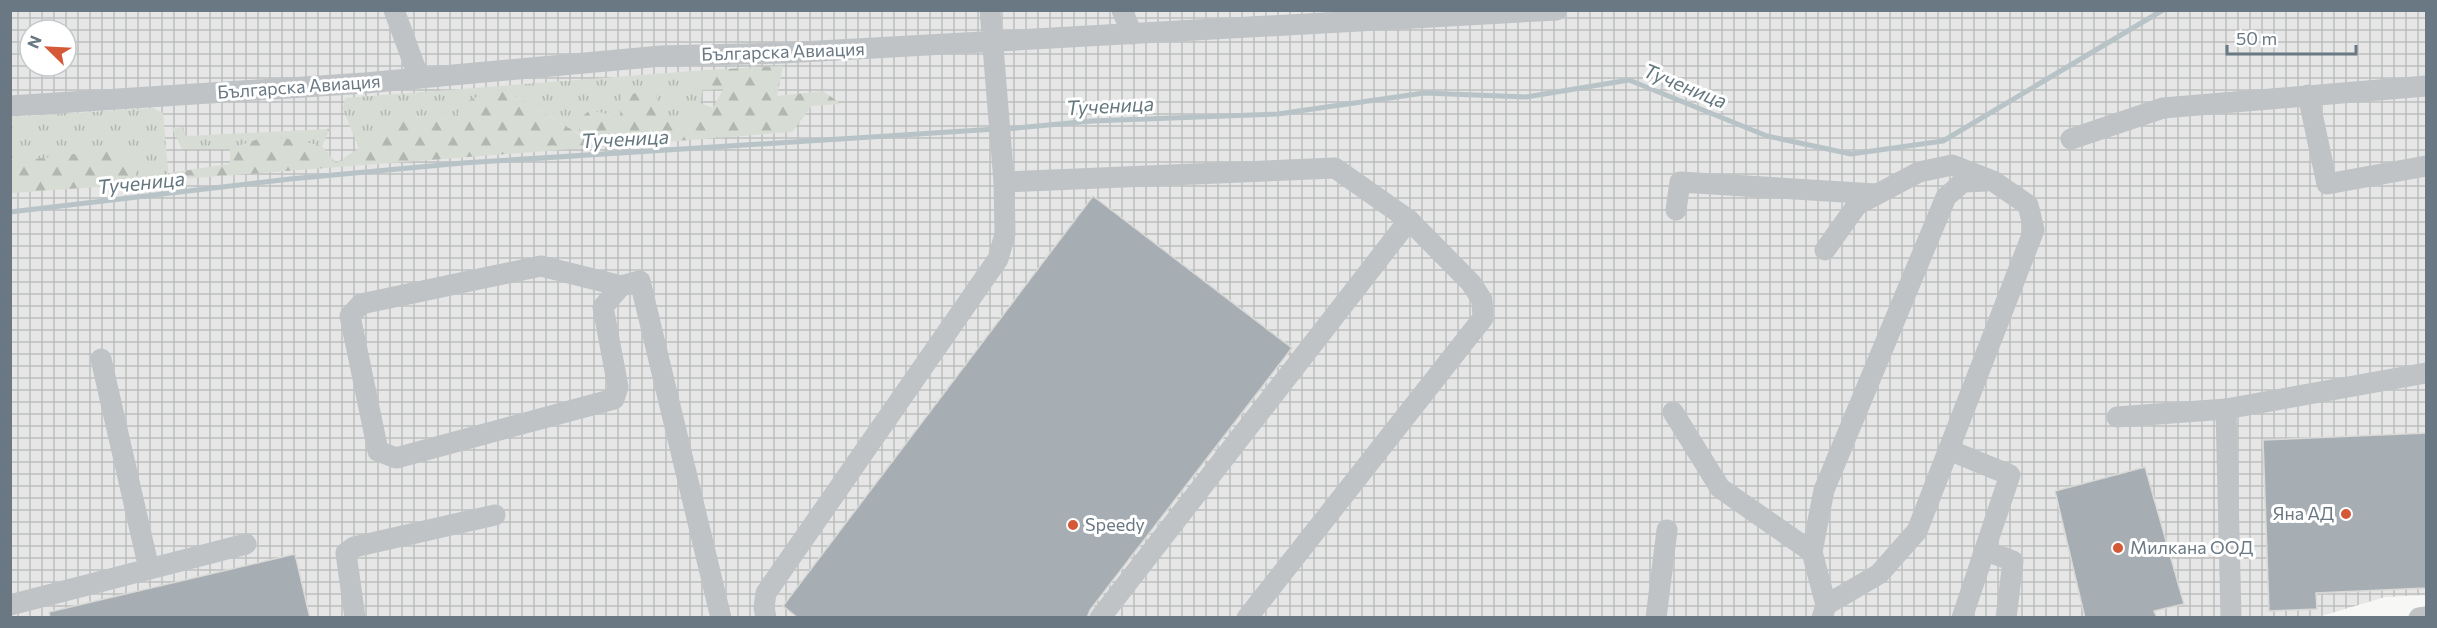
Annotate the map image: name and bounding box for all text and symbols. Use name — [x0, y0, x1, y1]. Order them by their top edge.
north arrow — [18, 18, 78, 78]
scale bar — [2227, 18, 2356, 56]
text: 50 m — [2236, 27, 2277, 49]
text: N — [23, 32, 45, 51]
street label: Българска Авиация — [701, 37, 865, 65]
water label: Тученица — [1640, 57, 1731, 113]
street label: Българска Авиация — [217, 69, 381, 103]
water label: Тученица — [1065, 91, 1154, 119]
water label: Тученица — [580, 124, 669, 152]
water label: Тученица — [96, 165, 186, 199]
place label: Яна АД — [2272, 502, 2334, 524]
marker: Яна АД — [2339, 507, 2353, 521]
place label: Speedy — [1085, 513, 1145, 535]
marker: Speedy — [1066, 518, 1080, 532]
place label: Милкана OOД — [2130, 536, 2253, 558]
marker: Милкана OOД — [2111, 541, 2125, 555]

